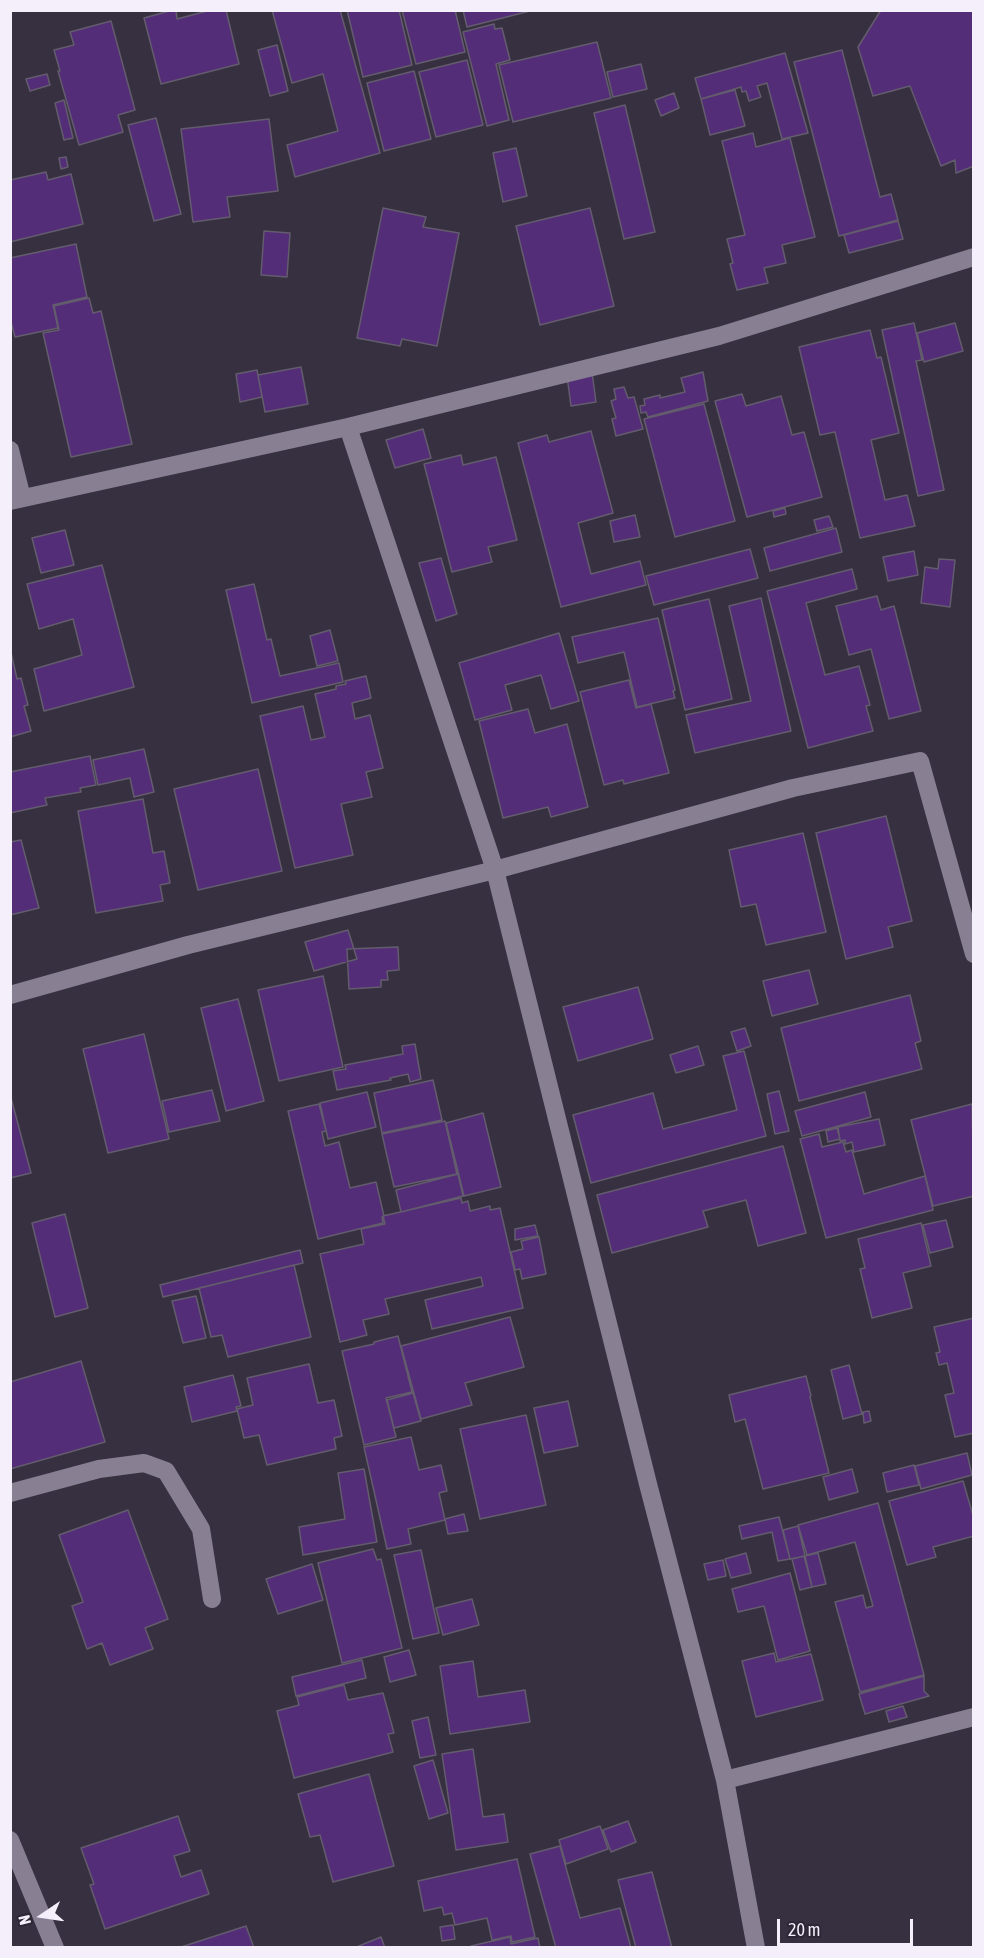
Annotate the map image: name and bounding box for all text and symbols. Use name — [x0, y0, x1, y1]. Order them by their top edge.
north arrow — [12, 1886, 72, 1946]
scale bar — [780, 1907, 916, 1945]
text: N — [15, 1913, 34, 1927]
text: 20 m — [788, 1919, 820, 1940]

